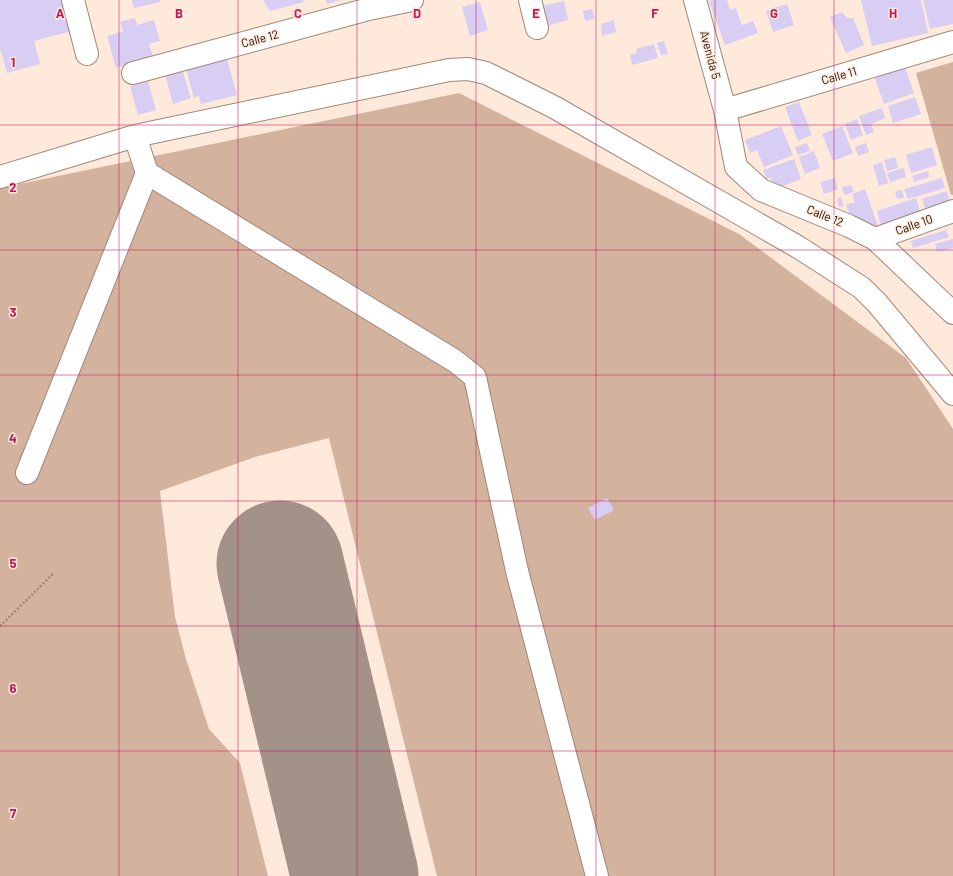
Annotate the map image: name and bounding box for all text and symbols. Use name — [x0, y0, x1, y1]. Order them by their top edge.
text: A — [56, 5, 65, 21]
text: B — [175, 5, 183, 21]
text: C — [294, 5, 302, 21]
text: D — [413, 5, 421, 21]
text: E — [532, 5, 540, 21]
text: F — [651, 5, 659, 21]
text: G — [770, 5, 778, 21]
text: H — [889, 5, 897, 21]
street label: Calle 12 — [239, 26, 280, 50]
street label: Avenida 5 — [698, 29, 724, 81]
text: 1 — [11, 54, 15, 70]
street label: Calle 11 — [819, 63, 858, 87]
text: 2 — [9, 179, 17, 195]
street label: Calle 12 — [805, 201, 846, 229]
street label: Calle 10 — [893, 211, 934, 237]
text: 3 — [9, 304, 17, 320]
text: 4 — [9, 430, 17, 446]
text: 5 — [9, 555, 17, 571]
text: 6 — [10, 680, 17, 696]
text: 7 — [10, 805, 17, 821]

